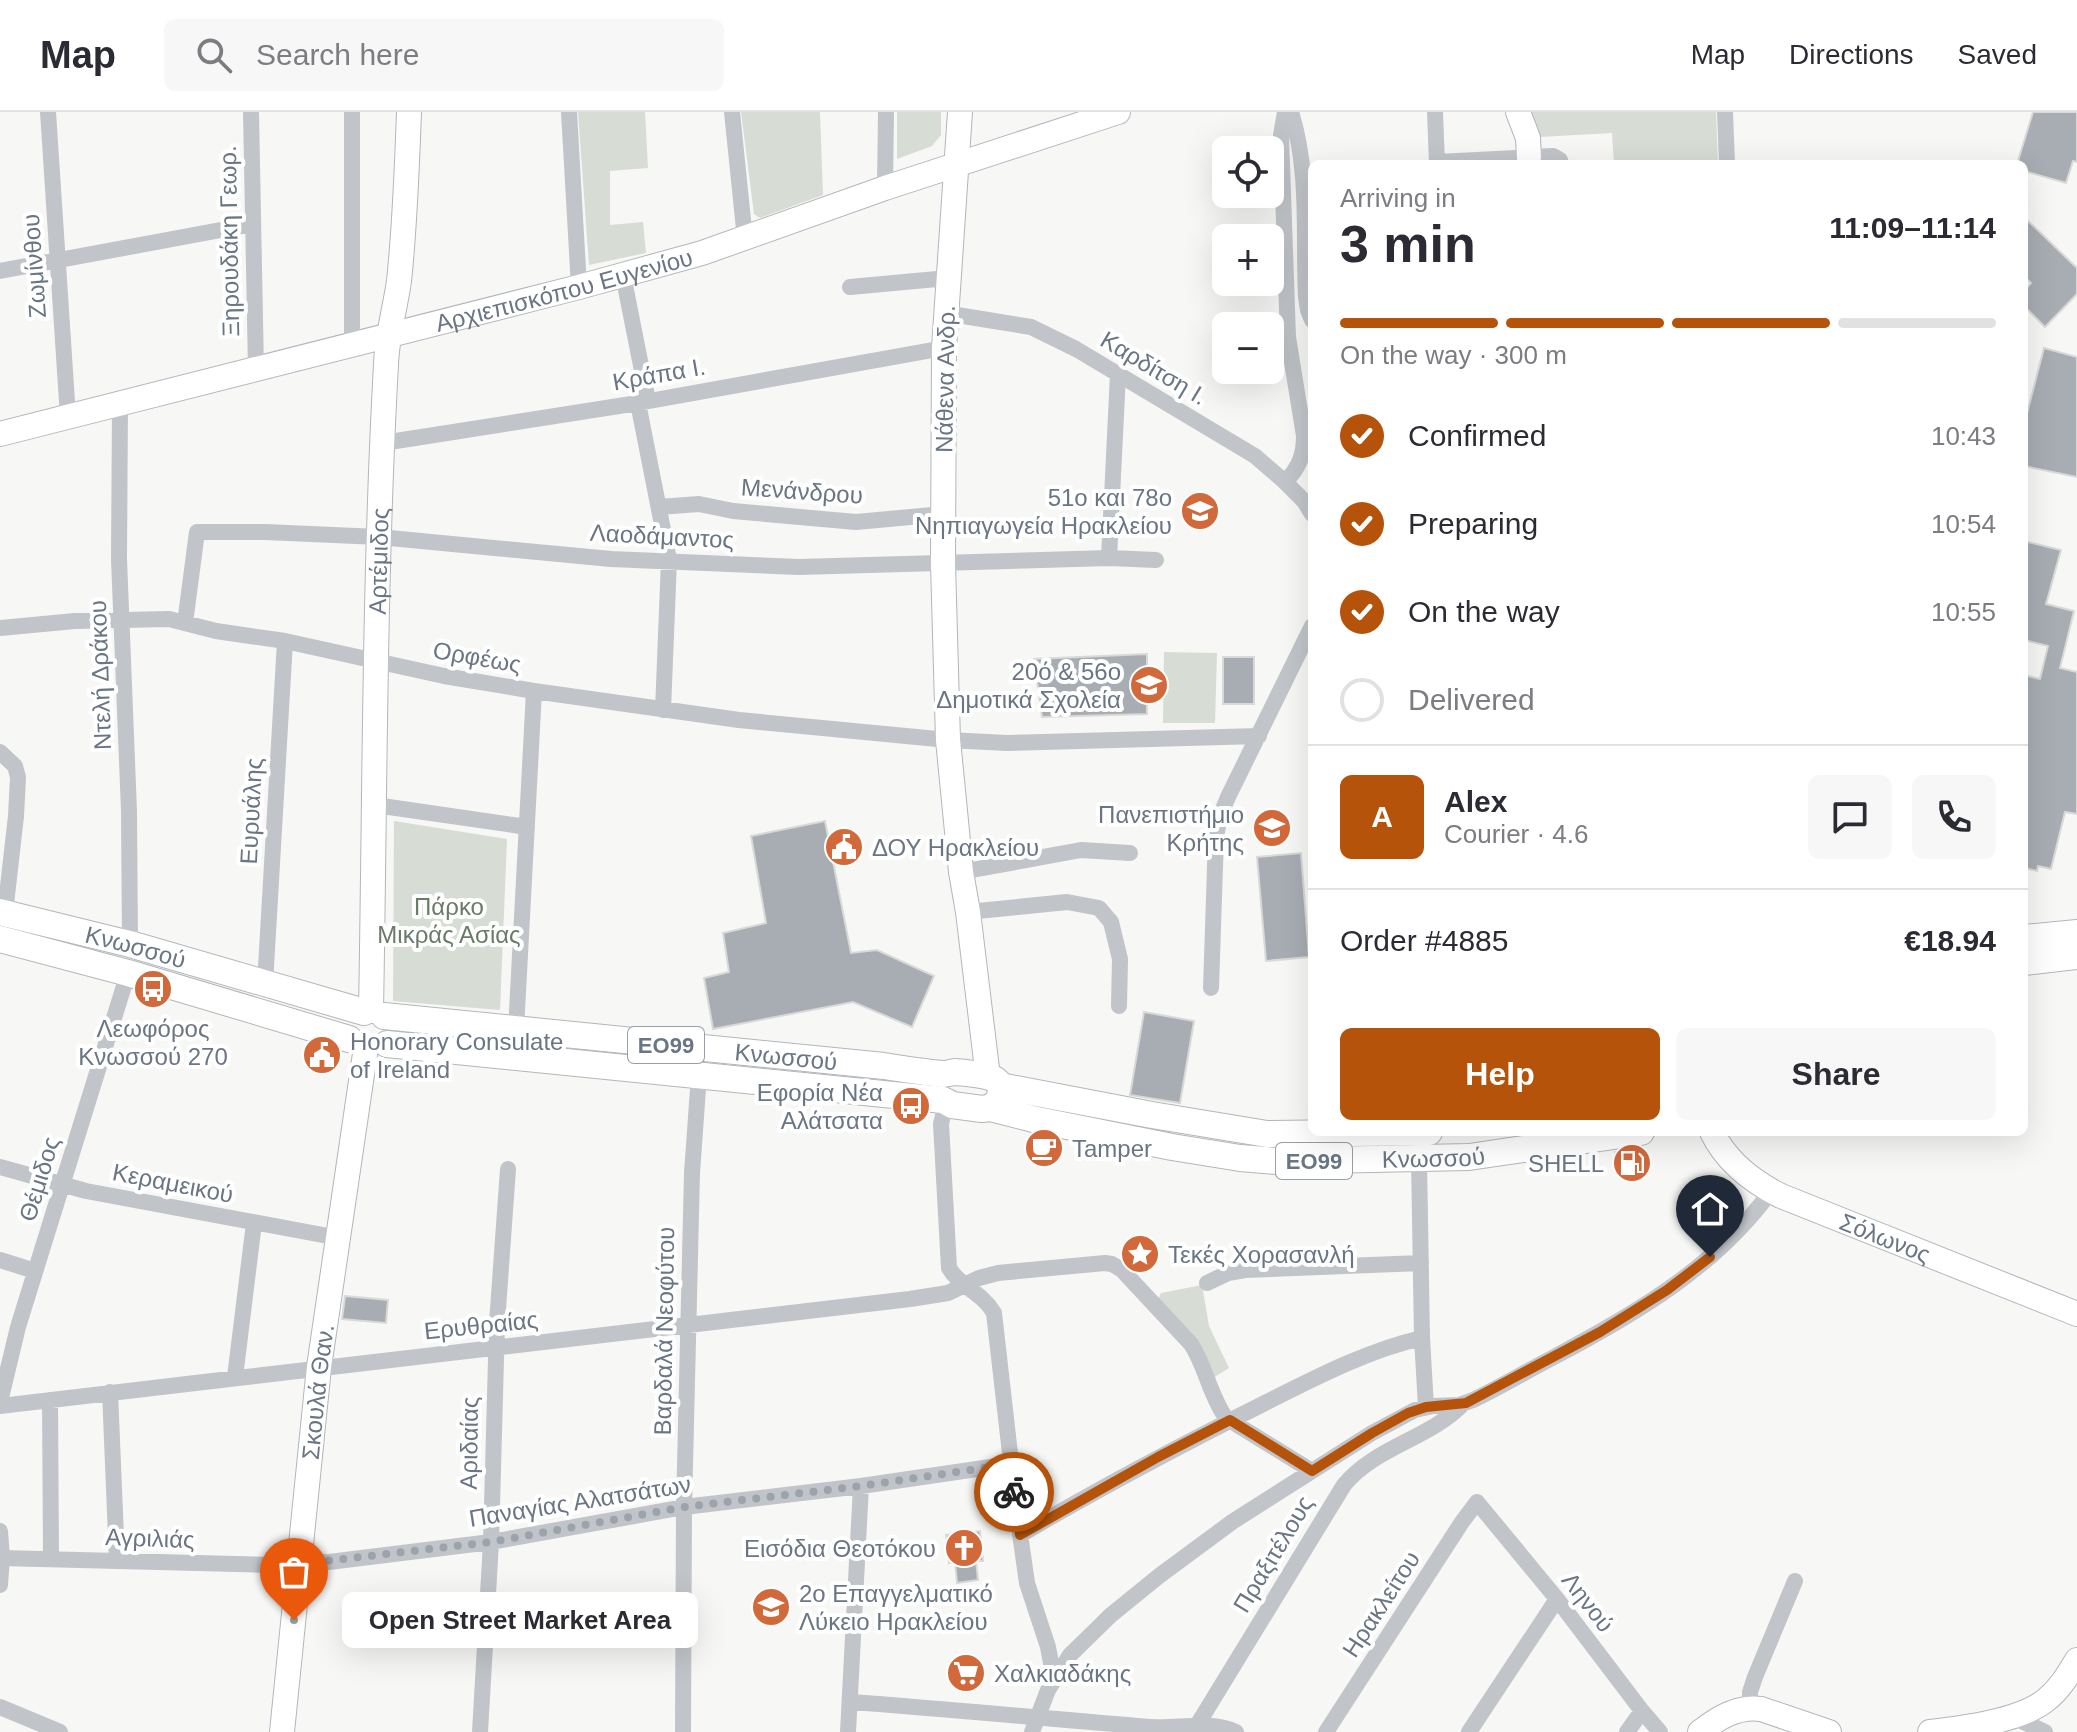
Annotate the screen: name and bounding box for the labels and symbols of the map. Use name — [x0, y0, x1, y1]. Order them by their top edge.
street label: Ξηρουδάκη Γεωρ. — [214, 145, 244, 337]
street label: Ζωμίνθου — [17, 213, 51, 319]
street label: Αρχιεπισκόπου Ευγενίου — [432, 243, 695, 336]
street label: Νάθενα Ανδρ. — [930, 305, 960, 453]
street label: Καρδίτση Ι. — [1096, 326, 1212, 410]
street label: Κράπα Ι. — [611, 353, 707, 395]
street label: Μενάνδρου — [740, 473, 864, 509]
place label: 51ο και 78ο Νηπιαγωγεία Ηρακλείου — [915, 484, 1172, 539]
school or university icon: 51ο και 78ο Νηπιαγωγεία Ηρακλείου — [1179, 490, 1221, 532]
street label: Αρτέμιδος — [363, 507, 393, 615]
street label: Λαοδάμαντος — [589, 519, 735, 553]
street label: Ντελή Δράκου — [84, 600, 116, 750]
street label: Ορφέως — [431, 636, 523, 678]
place label: 20ό & 56ο Δημοτικά Σχολεία — [936, 658, 1121, 713]
school or university icon: 20ό & 56ο Δημοτικά Σχολεία — [1128, 664, 1170, 706]
street label: Ευρυάλης — [235, 757, 267, 865]
place label: Πανεπιστήμιο Κρήτης — [1098, 801, 1244, 856]
school or university icon: Πανεπιστήμιο Κρήτης — [1251, 807, 1293, 849]
public building icon: ΔΟΥ Ηρακλείου — [823, 826, 865, 868]
place label: ΔΟΥ Ηρακλείου — [872, 834, 1039, 861]
park label: Πάρκο Μικράς Ασίας — [377, 893, 521, 948]
street label: Κνωσσού — [83, 920, 189, 973]
bus stop icon: Λεωφόρος Κνωσσού 270 — [132, 968, 174, 1010]
place label: Λεωφόρος Κνωσσού 270 — [78, 1015, 228, 1070]
road number: ΕΟ99 — [628, 1027, 704, 1063]
place label: Honorary Consulate of Ireland — [350, 1028, 563, 1083]
public building icon: Honorary Consulate of Ireland — [301, 1034, 343, 1076]
street label: Κνωσσού — [733, 1038, 839, 1075]
place label: Εφορία Νέα Αλάτσατα — [757, 1079, 883, 1134]
bus stop icon: Εφορία Νέα Αλάτσατα — [890, 1085, 932, 1127]
cafe icon: Tamper — [1023, 1127, 1065, 1169]
street label: Θέμιδος — [13, 1134, 65, 1224]
place label: Tamper — [1072, 1135, 1152, 1162]
street label: Κνωσσού — [1382, 1141, 1487, 1172]
fuel station icon: SHELL — [1611, 1142, 1653, 1184]
road number: ΕΟ99 — [1276, 1143, 1352, 1179]
place label: SHELL — [1528, 1150, 1604, 1177]
street label: Κεραμεικού — [110, 1158, 236, 1208]
pin — [1676, 1175, 1744, 1257]
street label: Σόλωνος — [1836, 1207, 1934, 1268]
street label: Βαρδαλά Νεοφύτου — [649, 1226, 679, 1436]
place icon: Τεκές Χορασανλή — [1119, 1233, 1161, 1275]
place label: Τεκές Χορασανλή — [1168, 1241, 1355, 1268]
street label: Ερυθραίας — [423, 1306, 539, 1344]
street label: Σκουλά Θαν. — [296, 1322, 339, 1461]
street label: Αριδαίας — [455, 1396, 483, 1490]
courier — [974, 1452, 1054, 1532]
street label: Παναγίας Αλατσάτων — [467, 1470, 693, 1532]
street label: Πραξιτέλους — [1228, 1491, 1318, 1617]
street label: Αγριλιάς — [105, 1523, 195, 1553]
church icon: Εισόδια Θεοτόκου — [943, 1527, 985, 1569]
place label: Εισόδια Θεοτόκου — [744, 1535, 936, 1562]
pin — [260, 1538, 328, 1620]
street label: Ηρακλείτου — [1337, 1546, 1425, 1662]
street label: Ληνού — [1556, 1567, 1620, 1637]
place label: 2ο Επαγγελματικό Λύκειο Ηρακλείου — [799, 1580, 993, 1635]
school or university icon: 2ο Επαγγελματικό Λύκειο Ηρακλείου — [750, 1586, 792, 1628]
callout: Open Street Market Area — [342, 1592, 698, 1648]
supermarket icon: Χαλκιαδάκης — [945, 1652, 987, 1694]
place label: Χαλκιαδάκης — [994, 1660, 1131, 1687]

